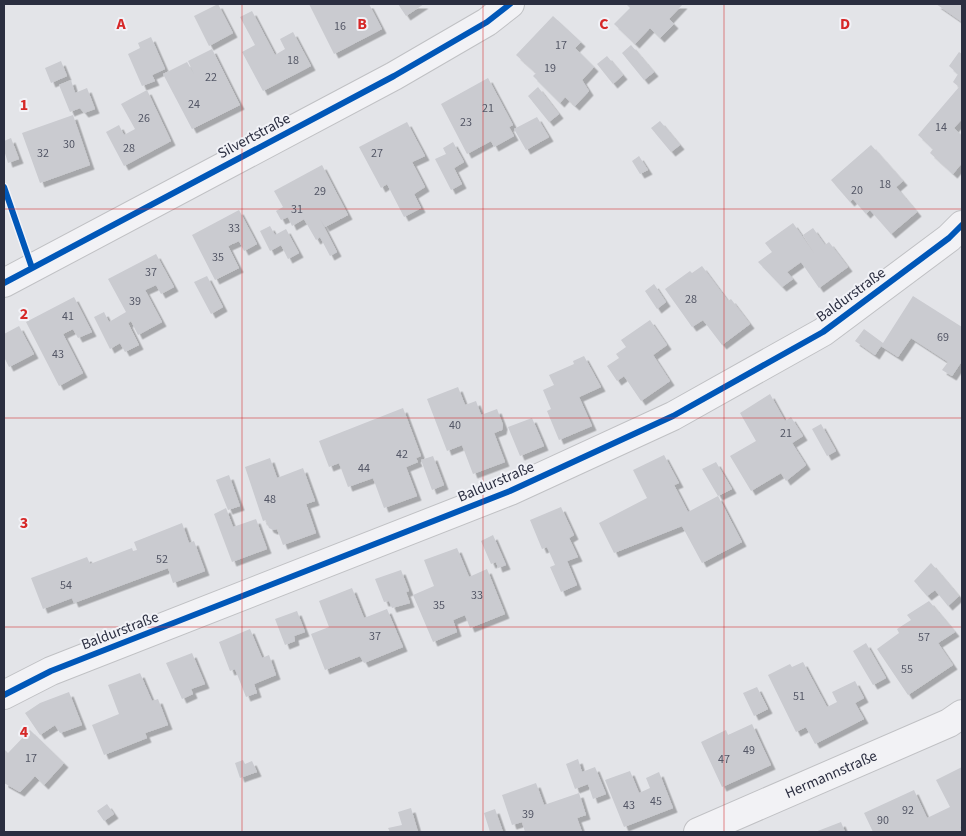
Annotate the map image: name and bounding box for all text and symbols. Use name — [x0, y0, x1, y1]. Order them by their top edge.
text: A — [115, 13, 126, 35]
text: B — [357, 13, 367, 35]
text: C — [599, 13, 609, 35]
text: D — [840, 13, 850, 35]
house number: 16 — [334, 18, 346, 35]
house number: 17 — [555, 37, 567, 54]
house number: 18 — [287, 52, 299, 69]
house number: 19 — [544, 60, 556, 77]
house number: 22 — [205, 69, 217, 86]
text: 1 — [20, 94, 28, 116]
house number: 24 — [188, 96, 200, 113]
house number: 21 — [482, 100, 494, 117]
street label: Silvertstraße — [214, 108, 294, 164]
house number: 26 — [138, 110, 150, 127]
house number: 23 — [460, 114, 472, 131]
house number: 14 — [935, 119, 947, 136]
house number: 30 — [63, 136, 75, 153]
house number: 28 — [123, 140, 135, 157]
house number: 32 — [37, 145, 49, 162]
house number: 27 — [371, 145, 383, 162]
house number: 18 — [879, 176, 891, 193]
house number: 20 — [851, 182, 863, 199]
house number: 29 — [314, 183, 326, 200]
house number: 31 — [291, 201, 303, 218]
house number: 33 — [228, 220, 240, 237]
house number: 35 — [212, 249, 224, 266]
street label: Baldurstraße — [812, 263, 890, 327]
house number: 37 — [145, 264, 157, 281]
house number: 28 — [685, 291, 697, 308]
house number: 39 — [129, 293, 141, 310]
text: 2 — [20, 303, 28, 325]
house number: 41 — [62, 308, 74, 325]
house number: 69 — [937, 329, 949, 346]
house number: 43 — [52, 346, 64, 363]
house number: 40 — [449, 417, 461, 434]
house number: 21 — [780, 425, 792, 442]
house number: 42 — [396, 446, 408, 463]
street label: Baldurstraße — [454, 456, 538, 508]
house number: 44 — [358, 460, 370, 477]
house number: 48 — [264, 491, 276, 508]
text: 3 — [20, 512, 28, 534]
house number: 52 — [156, 551, 168, 568]
house number: 54 — [60, 577, 72, 594]
house number: 33 — [471, 587, 483, 604]
house number: 35 — [433, 597, 445, 614]
street label: Baldurstraße — [78, 607, 162, 655]
house number: 37 — [369, 628, 381, 645]
house number: 57 — [918, 629, 930, 646]
house number: 55 — [901, 661, 913, 678]
house number: 51 — [793, 688, 805, 705]
text: 4 — [20, 721, 29, 743]
house number: 49 — [743, 742, 755, 759]
street label: Hermannstraße — [782, 745, 880, 803]
house number: 17 — [25, 750, 37, 767]
house number: 47 — [718, 751, 730, 768]
house number: 45 — [650, 793, 662, 810]
house number: 43 — [623, 797, 635, 814]
house number: 92 — [902, 802, 914, 819]
house number: 39 — [522, 806, 534, 823]
house number: 90 — [877, 812, 889, 829]

